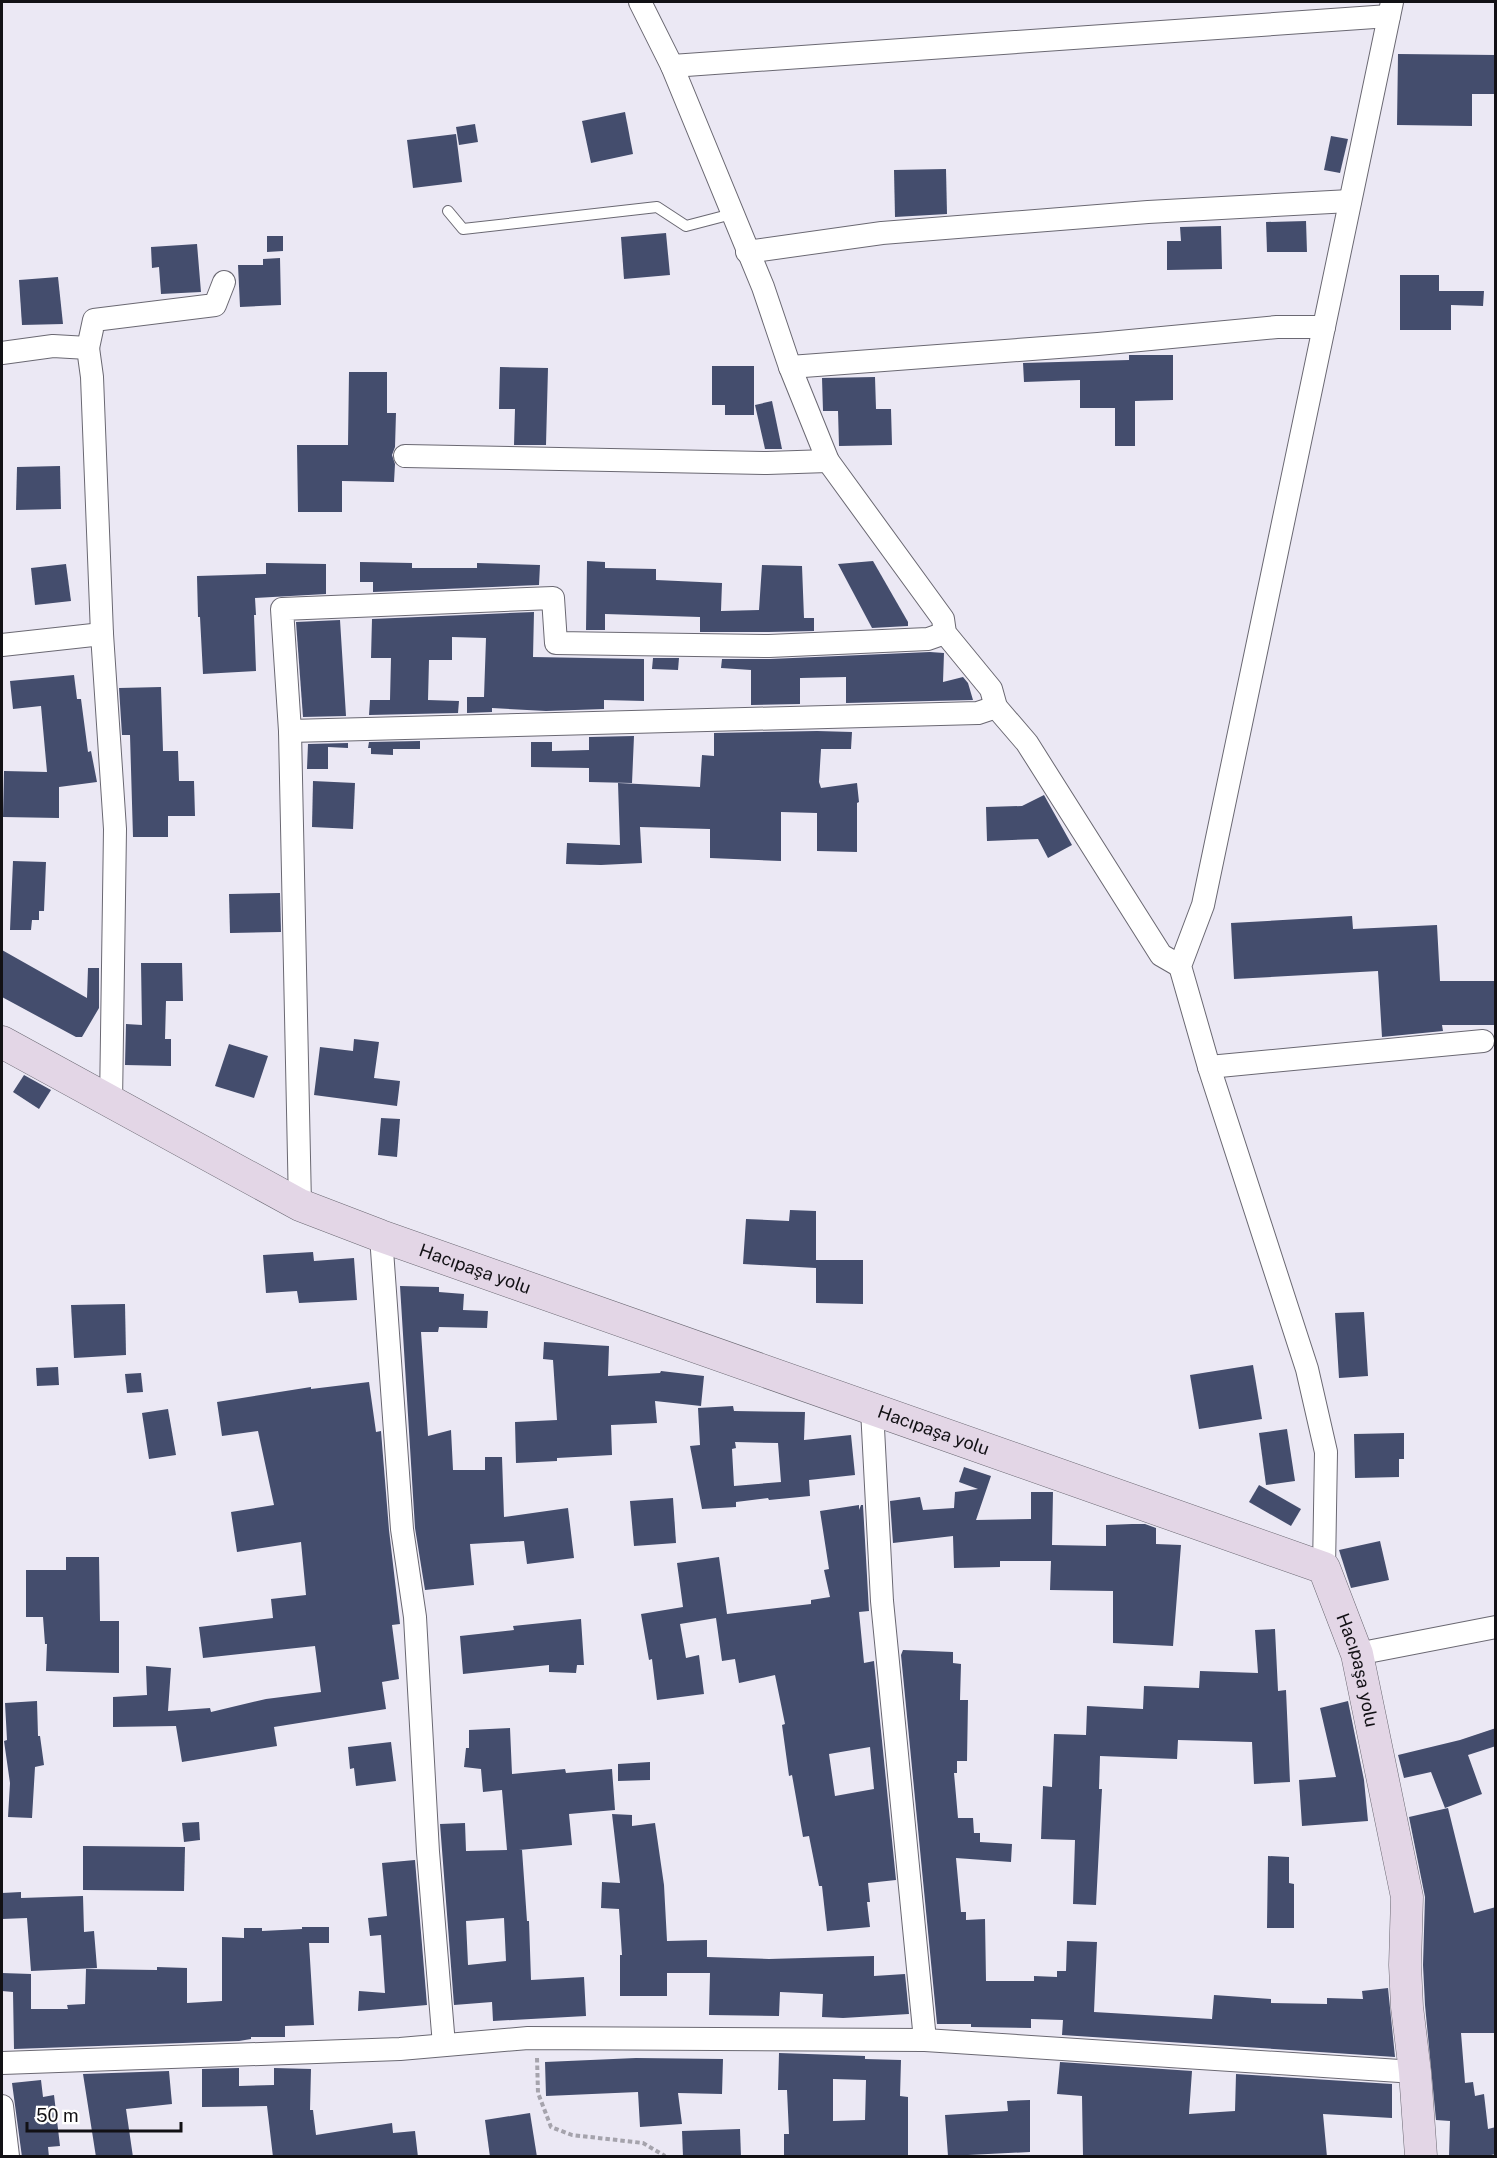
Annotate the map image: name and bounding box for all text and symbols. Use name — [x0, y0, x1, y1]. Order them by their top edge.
street label: Hacıpaşa yolu — [416, 1239, 534, 1298]
street label: Hacıpaşa yolu — [875, 1401, 992, 1459]
street label: Hacıpaşa yolu — [1332, 1610, 1383, 1729]
scale bar — [27, 2095, 182, 2133]
text: 50 m — [36, 2105, 79, 2126]

